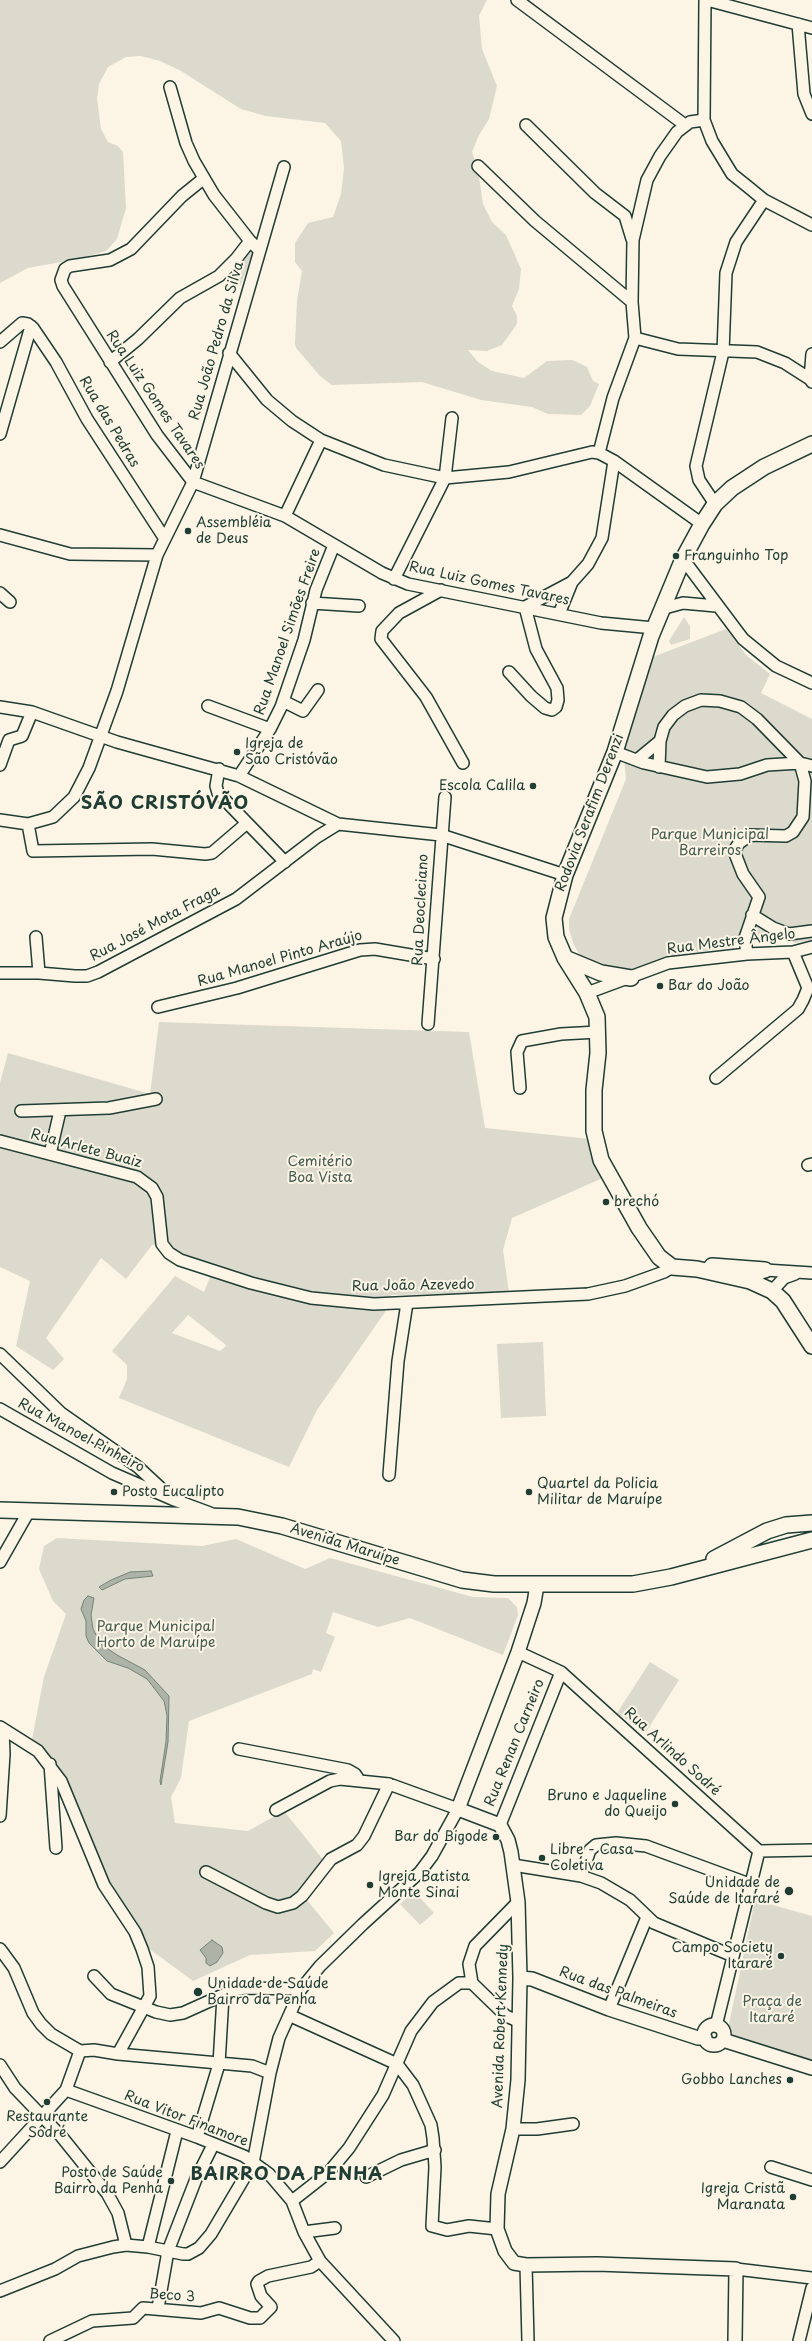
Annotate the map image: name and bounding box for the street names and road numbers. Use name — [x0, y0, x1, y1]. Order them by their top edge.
street label: Rua João Pedro da Silva — [186, 260, 248, 422]
street label: Rua Luiz Gomes Tavares — [102, 327, 208, 473]
street label: Rua das Pedras — [75, 373, 143, 471]
street label: Rua Manoel Simões Freire — [252, 546, 324, 718]
street label: Rua Luiz Gomes Tavares — [407, 559, 571, 609]
street label: Rodovia Serafim Derenzi — [552, 732, 628, 894]
street label: Rua Deocleciano — [410, 853, 432, 967]
street label: Rua José Mota Fraga — [87, 883, 223, 965]
street label: Rua Mestre Ângelo — [666, 926, 796, 958]
street label: Rua Manoel Pinto Araújo — [196, 927, 364, 991]
street label: Rua Arlete Buaiz — [29, 1126, 143, 1172]
street label: Rua João Azevedo — [351, 1277, 475, 1295]
street label: Rua Manoel Pinheiro — [15, 1396, 147, 1476]
street label: Avenida Maruípe — [288, 1520, 402, 1570]
street label: Rua Renan Carneiro — [482, 1677, 548, 1809]
street label: Rua Arlindo Sodré — [620, 1704, 724, 1800]
street label: Avenida Robert Kennedy — [490, 1944, 512, 2108]
street label: Rua das Palmeiras — [557, 1964, 679, 2022]
street label: Rua Vitor Finamore — [122, 2088, 250, 2150]
street label: Beco 3 — [148, 2286, 196, 2306]

